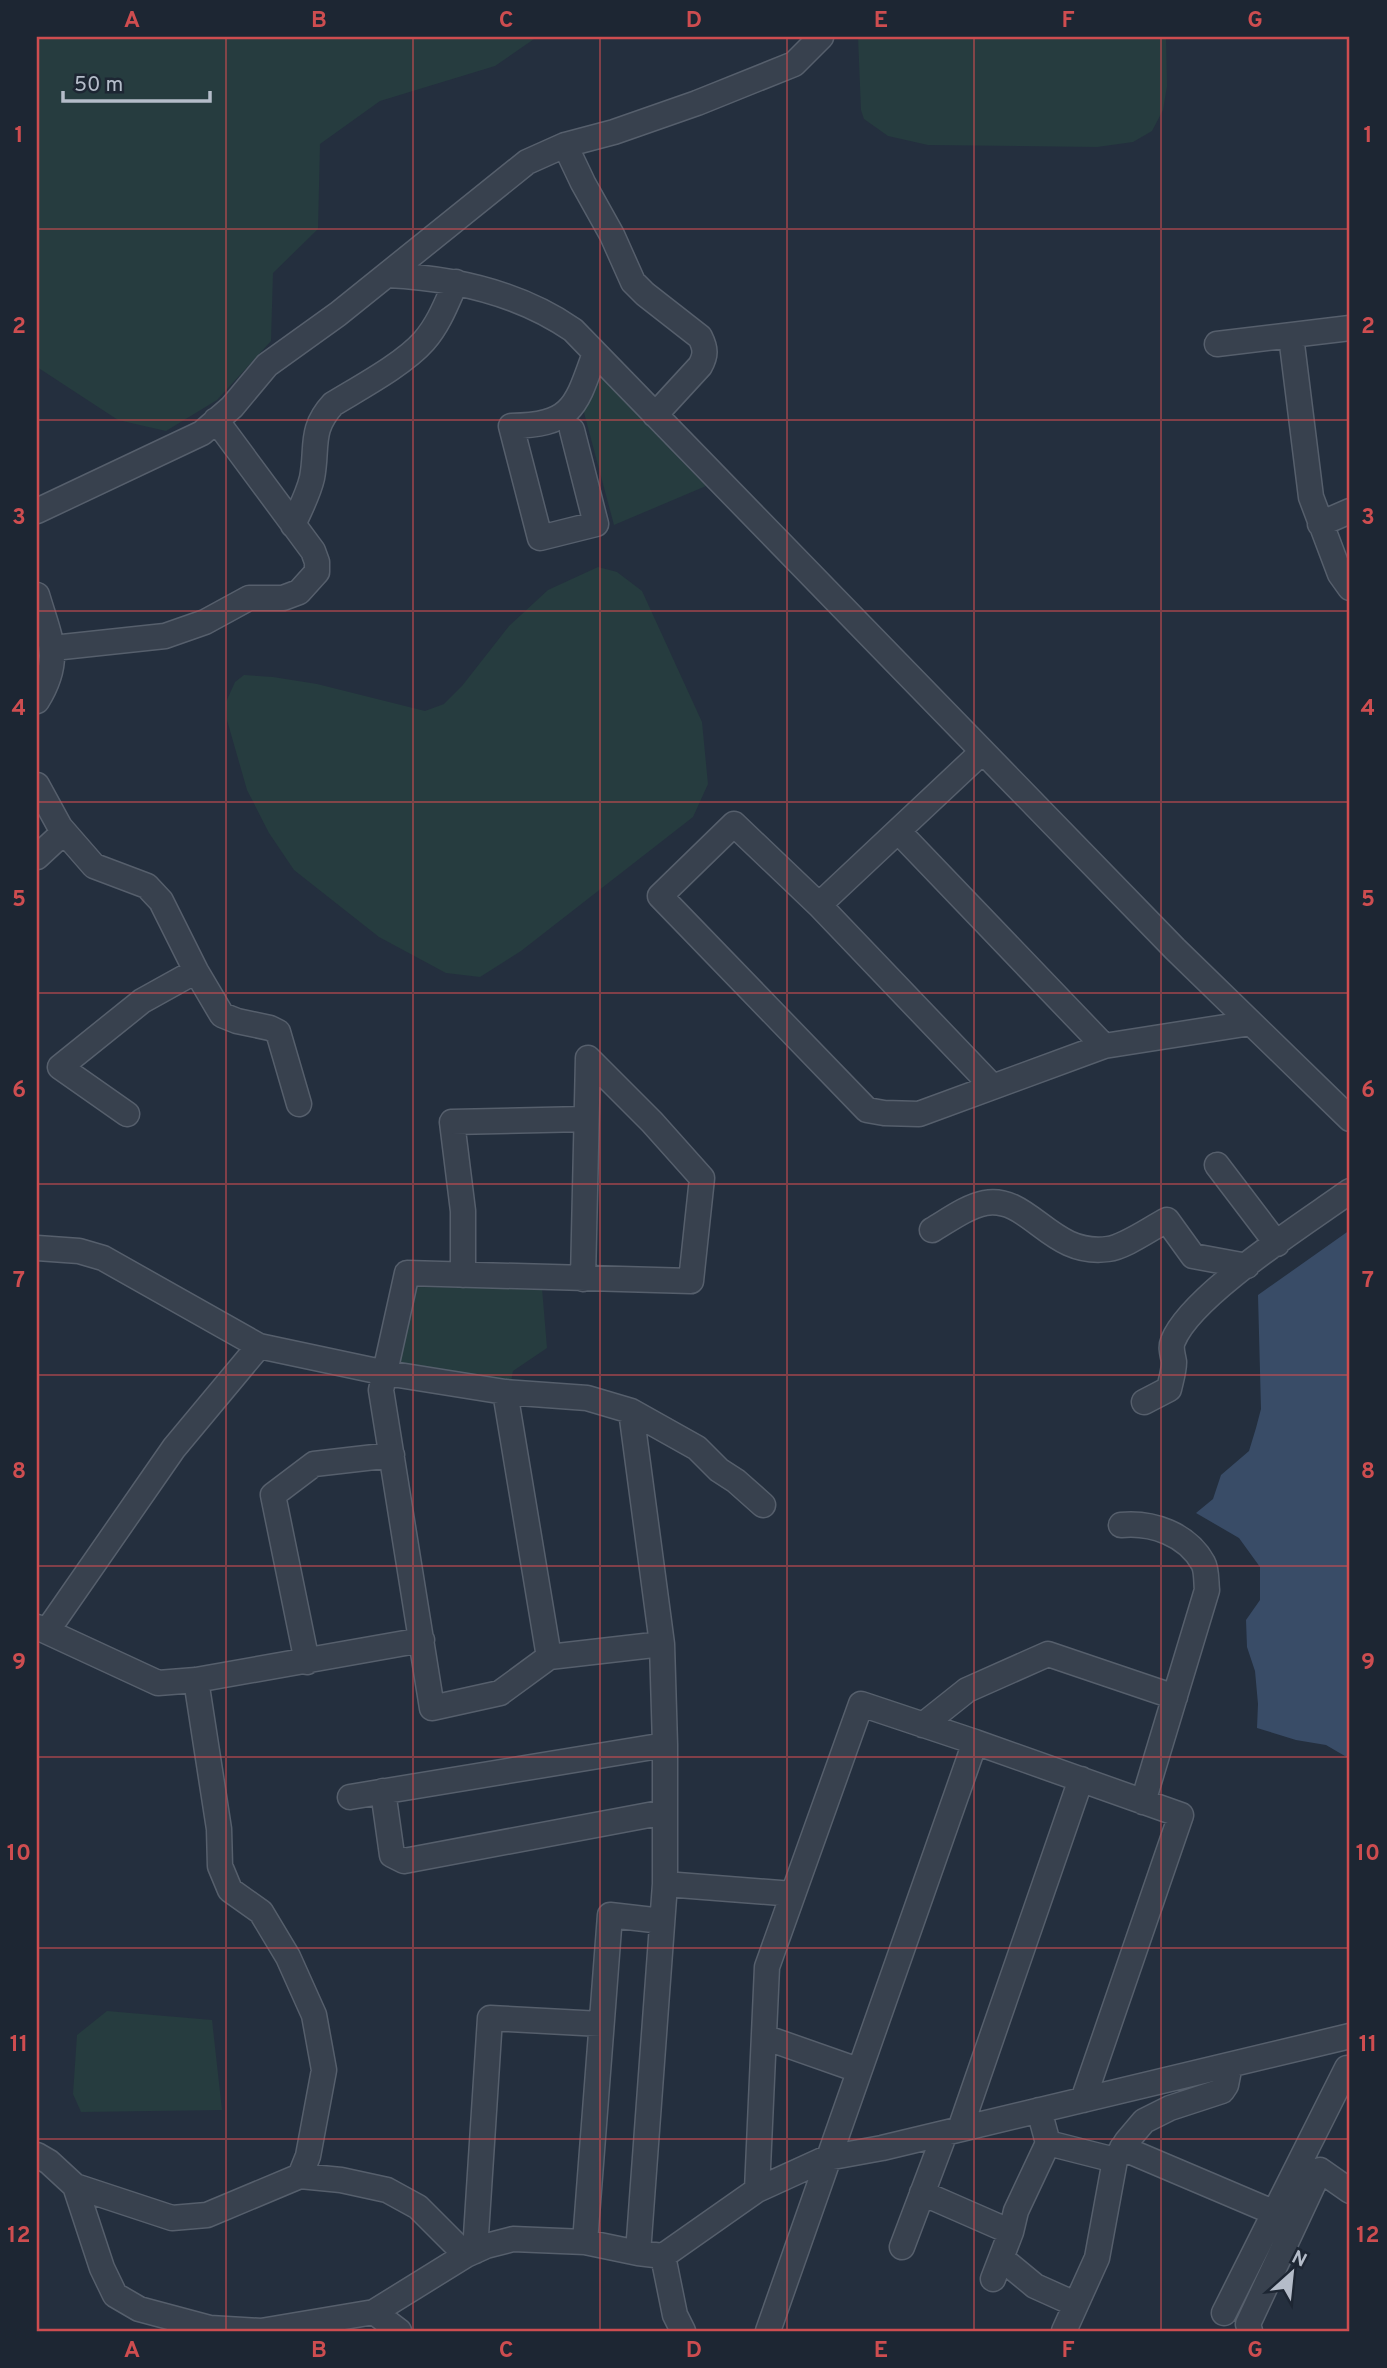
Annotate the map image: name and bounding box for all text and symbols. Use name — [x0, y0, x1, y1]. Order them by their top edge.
text: A — [124, 7, 140, 36]
text: B — [311, 7, 327, 36]
text: C — [499, 7, 513, 36]
text: D — [686, 7, 702, 36]
text: E — [874, 7, 888, 36]
text: F — [1061, 7, 1075, 36]
text: G — [1247, 7, 1263, 36]
scale bar — [63, 60, 210, 104]
text: 50 m — [74, 72, 123, 99]
text: 1 — [14, 122, 24, 151]
text: 1 — [1363, 122, 1373, 151]
text: 2 — [12, 313, 26, 342]
text: 2 — [1361, 313, 1375, 342]
text: 3 — [12, 504, 26, 533]
text: 3 — [1361, 504, 1375, 533]
text: 4 — [12, 695, 26, 724]
text: 4 — [1361, 695, 1375, 724]
text: 5 — [12, 886, 26, 915]
text: 5 — [1361, 886, 1375, 915]
text: 6 — [12, 1077, 26, 1106]
text: 6 — [1361, 1077, 1375, 1106]
text: 7 — [13, 1267, 25, 1296]
text: 7 — [1362, 1267, 1374, 1296]
text: 8 — [12, 1458, 26, 1487]
text: 8 — [1361, 1458, 1375, 1487]
text: 9 — [12, 1649, 26, 1678]
text: 9 — [1361, 1649, 1375, 1678]
text: 10 — [7, 1840, 31, 1869]
text: 10 — [1356, 1840, 1380, 1869]
text: 11 — [10, 2031, 28, 2060]
text: 11 — [1359, 2031, 1377, 2060]
text: 12 — [7, 2222, 31, 2251]
text: 12 — [1356, 2222, 1380, 2251]
north arrow — [1258, 2238, 1328, 2308]
text: N — [1287, 2246, 1310, 2273]
text: A — [124, 2337, 140, 2366]
text: B — [311, 2337, 327, 2366]
text: C — [499, 2337, 513, 2366]
text: D — [686, 2337, 702, 2366]
text: E — [874, 2337, 888, 2366]
text: F — [1061, 2337, 1075, 2366]
text: G — [1247, 2337, 1263, 2366]

